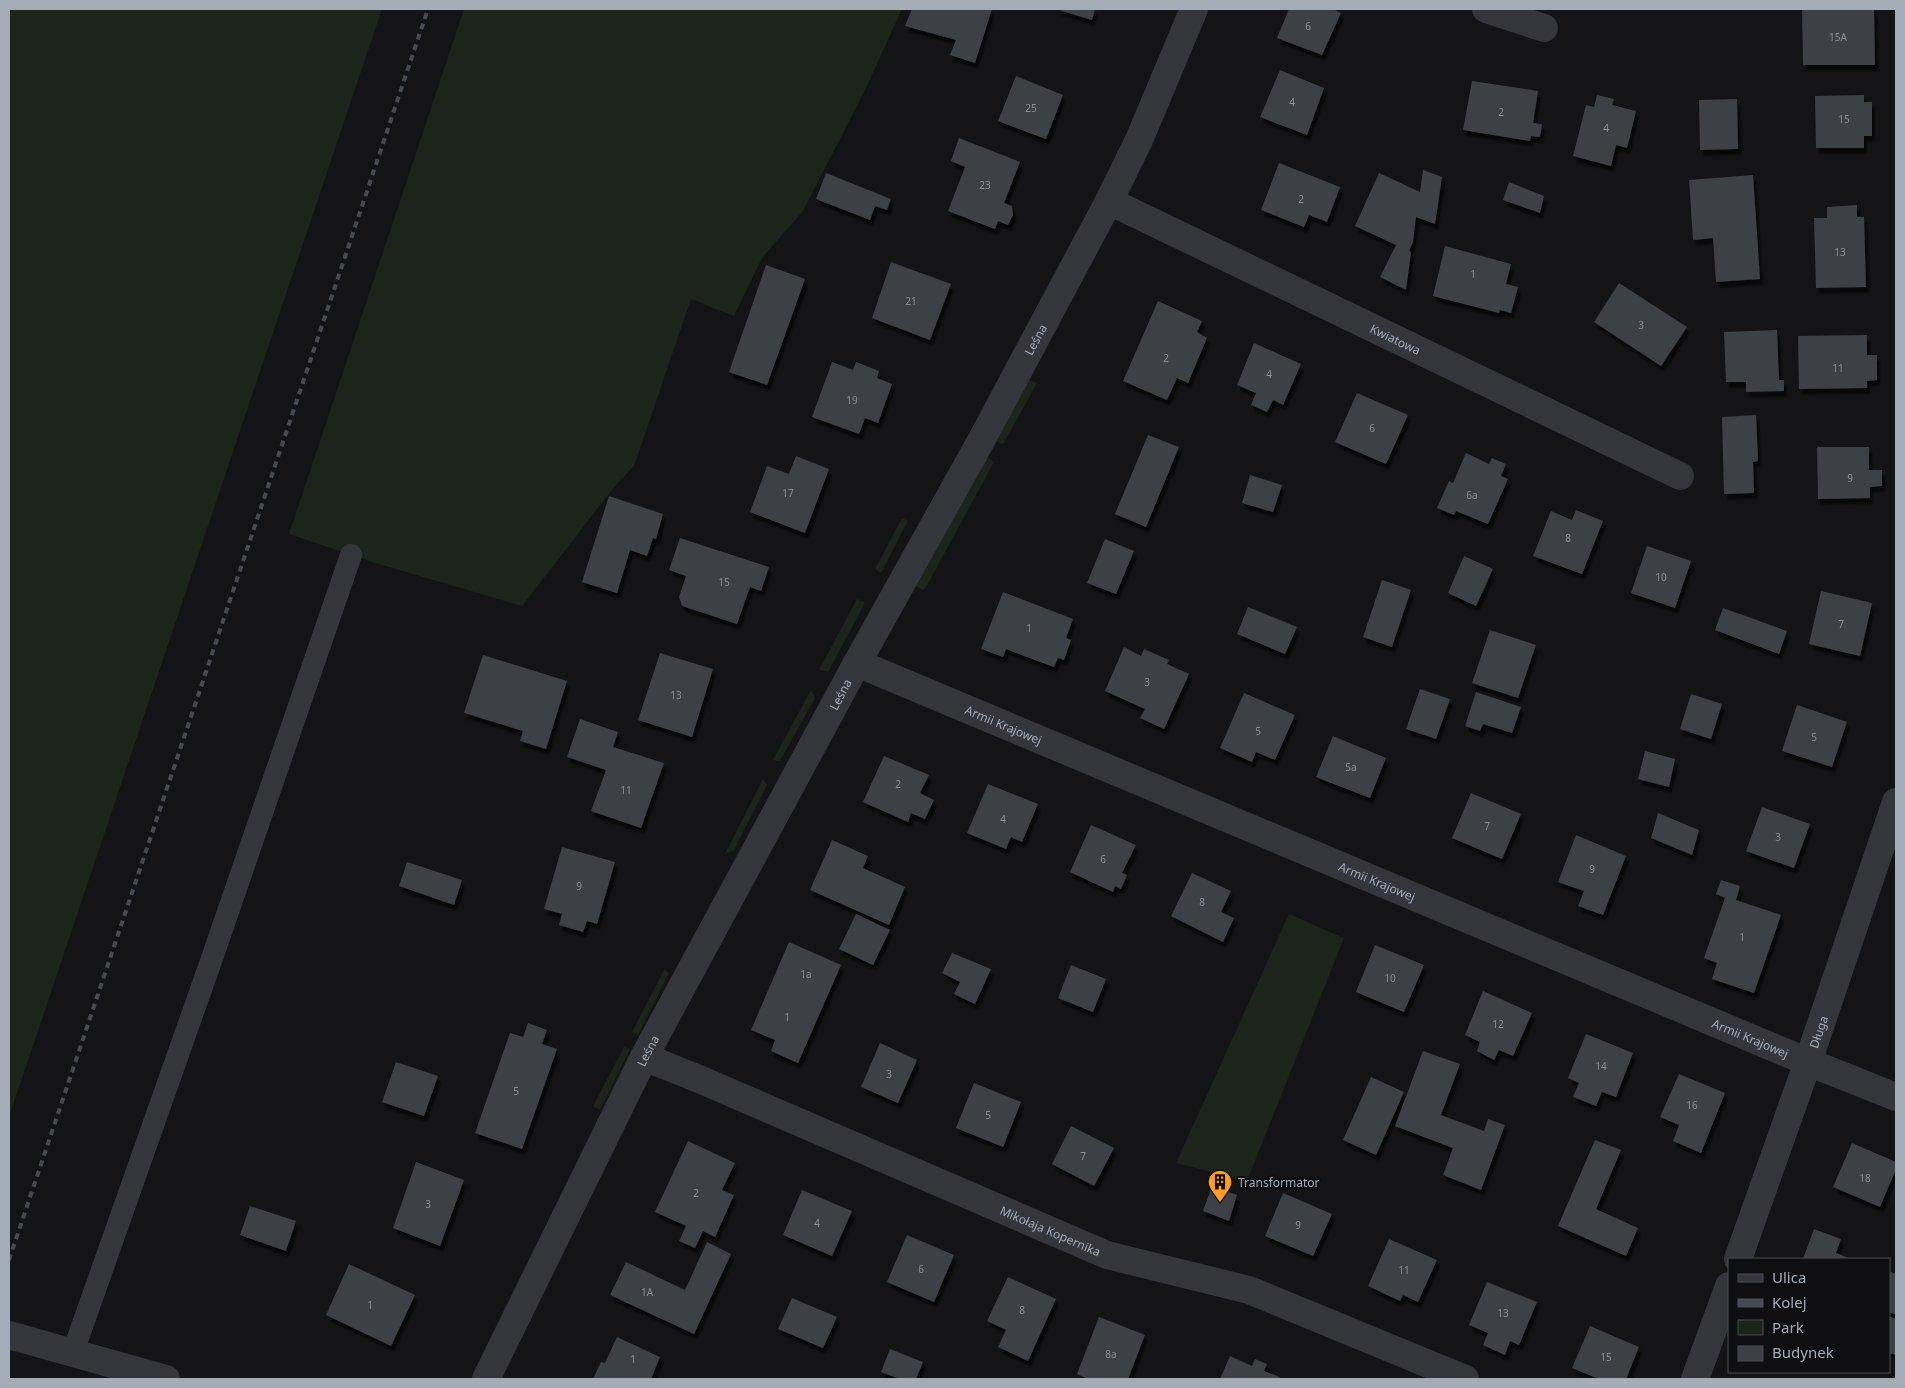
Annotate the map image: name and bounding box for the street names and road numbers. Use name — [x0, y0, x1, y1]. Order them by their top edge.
street label: Kwiatowa — [1367, 320, 1424, 358]
street label: Leśna — [1020, 321, 1050, 358]
street label: Leśna — [825, 676, 855, 713]
street label: Armii Krajowej — [963, 701, 1045, 748]
street label: Armii Krajowej — [1336, 858, 1418, 905]
street label: Długa — [1805, 1013, 1832, 1050]
street label: Armii Krajowej — [1710, 1014, 1791, 1062]
street label: Leśna — [632, 1032, 663, 1069]
street label: Mikołaja Kopernika — [997, 1201, 1103, 1260]

